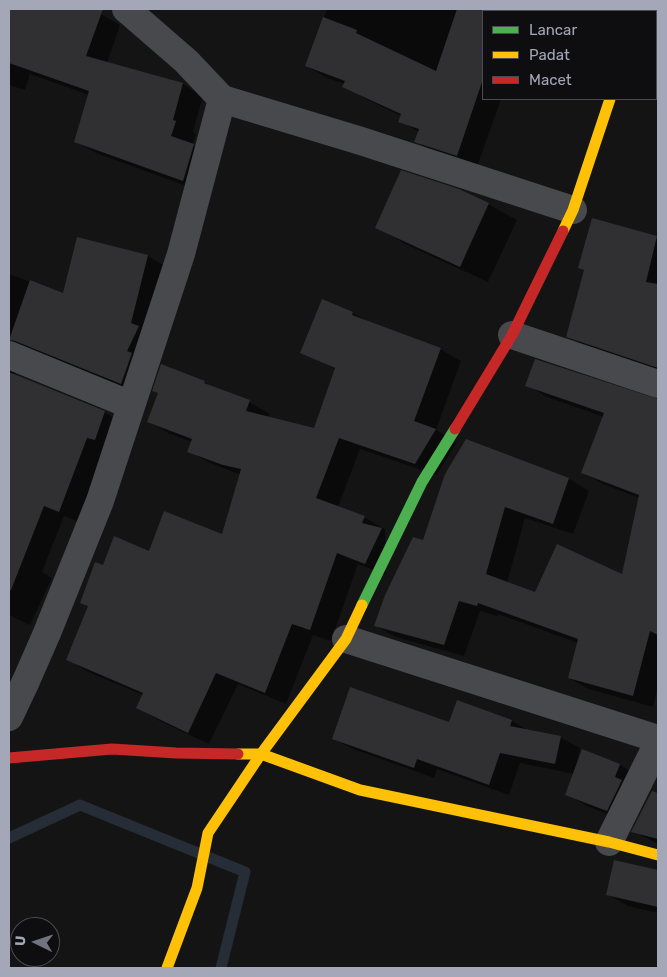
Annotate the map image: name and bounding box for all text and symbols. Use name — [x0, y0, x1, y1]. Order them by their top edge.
legend — [482, 10, 657, 100]
text: Lancar — [529, 21, 577, 39]
text: Padat — [529, 46, 570, 64]
text: Macet — [529, 71, 572, 89]
north arrow — [10, 917, 60, 967]
text: U — [12, 935, 29, 947]

